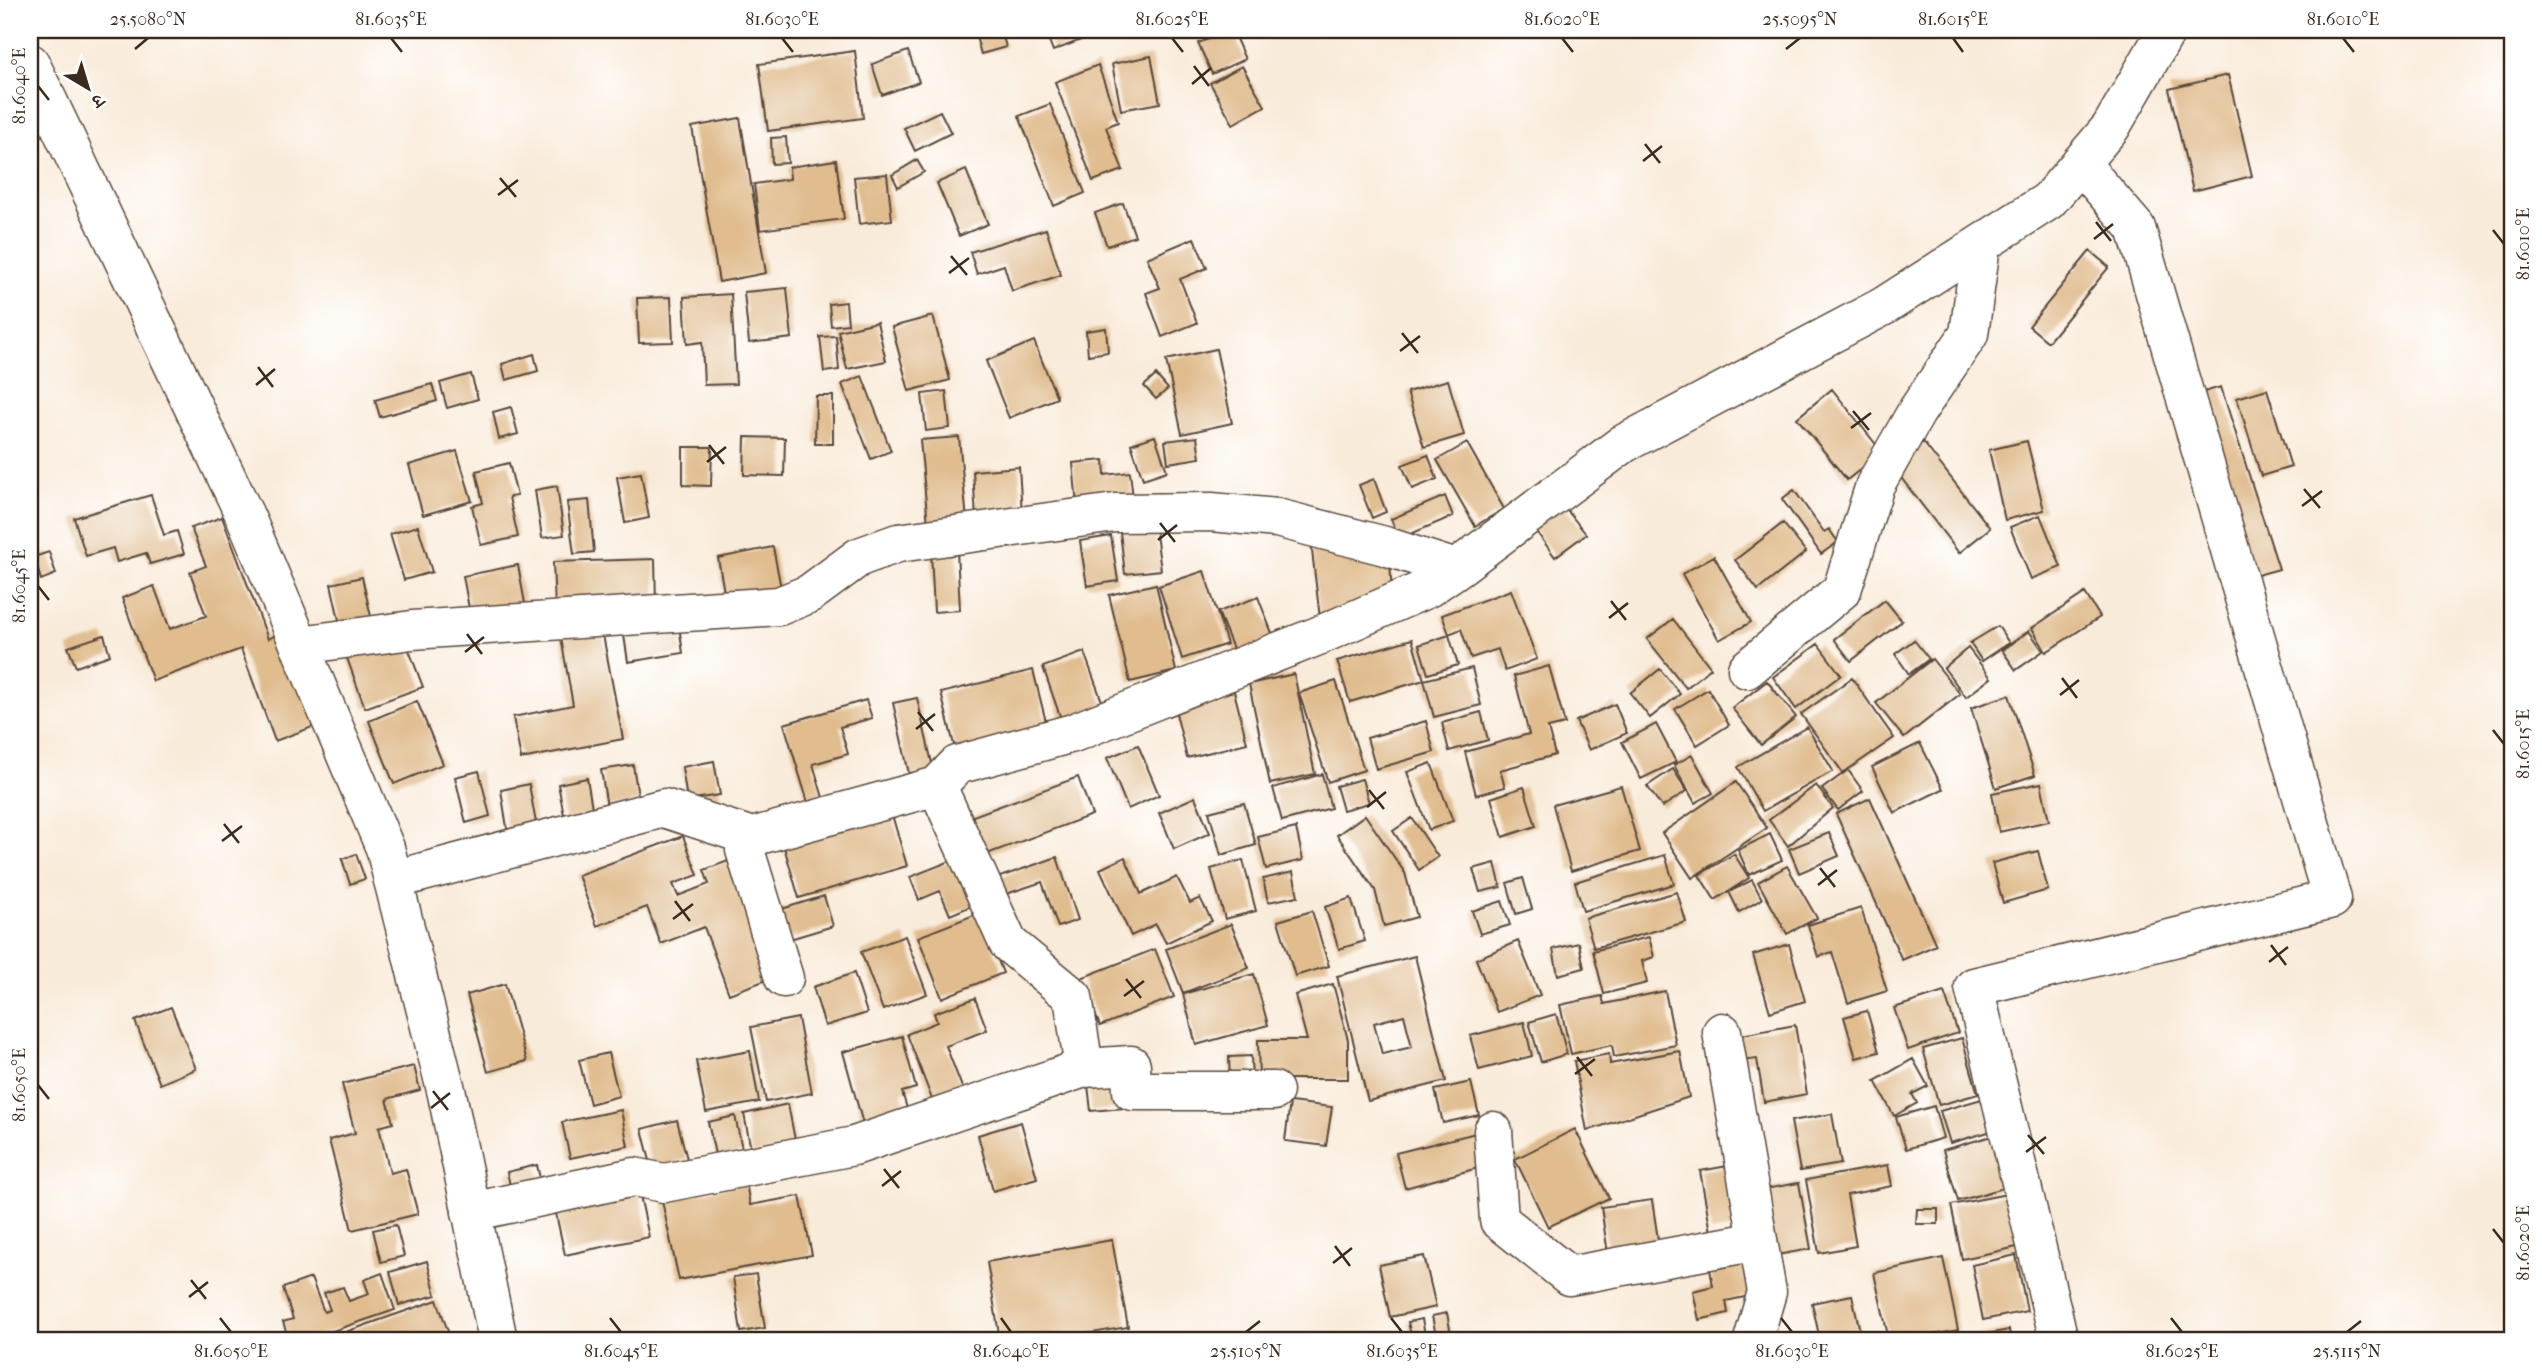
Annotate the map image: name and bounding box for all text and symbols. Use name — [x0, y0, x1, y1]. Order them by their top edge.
text: 25.5080°N — [110, 9, 187, 30]
text: 81.6035°E — [355, 9, 427, 30]
text: 81.6030°E — [745, 9, 819, 30]
text: 81.6025°E — [1135, 9, 1209, 30]
text: 81.6020°E — [1524, 9, 1600, 30]
text: 25.5095°N — [1763, 9, 1838, 30]
text: 81.6015°E — [1918, 9, 1988, 30]
text: 81.6010°E — [2307, 9, 2379, 30]
text: 81.6040°E — [9, 48, 30, 124]
north arrow — [52, 52, 122, 122]
text: उ — [86, 88, 110, 113]
text: 81.6010°E — [2513, 208, 2534, 280]
text: 81.6045°E — [9, 549, 30, 623]
text: 81.6015°E — [2513, 709, 2534, 779]
text: 81.6050°E — [9, 1048, 30, 1122]
text: 81.6020°E — [2513, 1205, 2534, 1281]
text: 81.6050°E — [194, 1341, 268, 1362]
text: 81.6045°E — [584, 1341, 658, 1362]
text: 81.6040°E — [973, 1341, 1049, 1362]
text: 25.5105°N — [1210, 1341, 1282, 1362]
text: 81.6035°E — [1366, 1341, 1438, 1362]
text: 81.6030°E — [1755, 1341, 1829, 1362]
text: 81.6025°E — [2145, 1341, 2219, 1362]
text: 25.5115°N — [2313, 1341, 2382, 1362]

